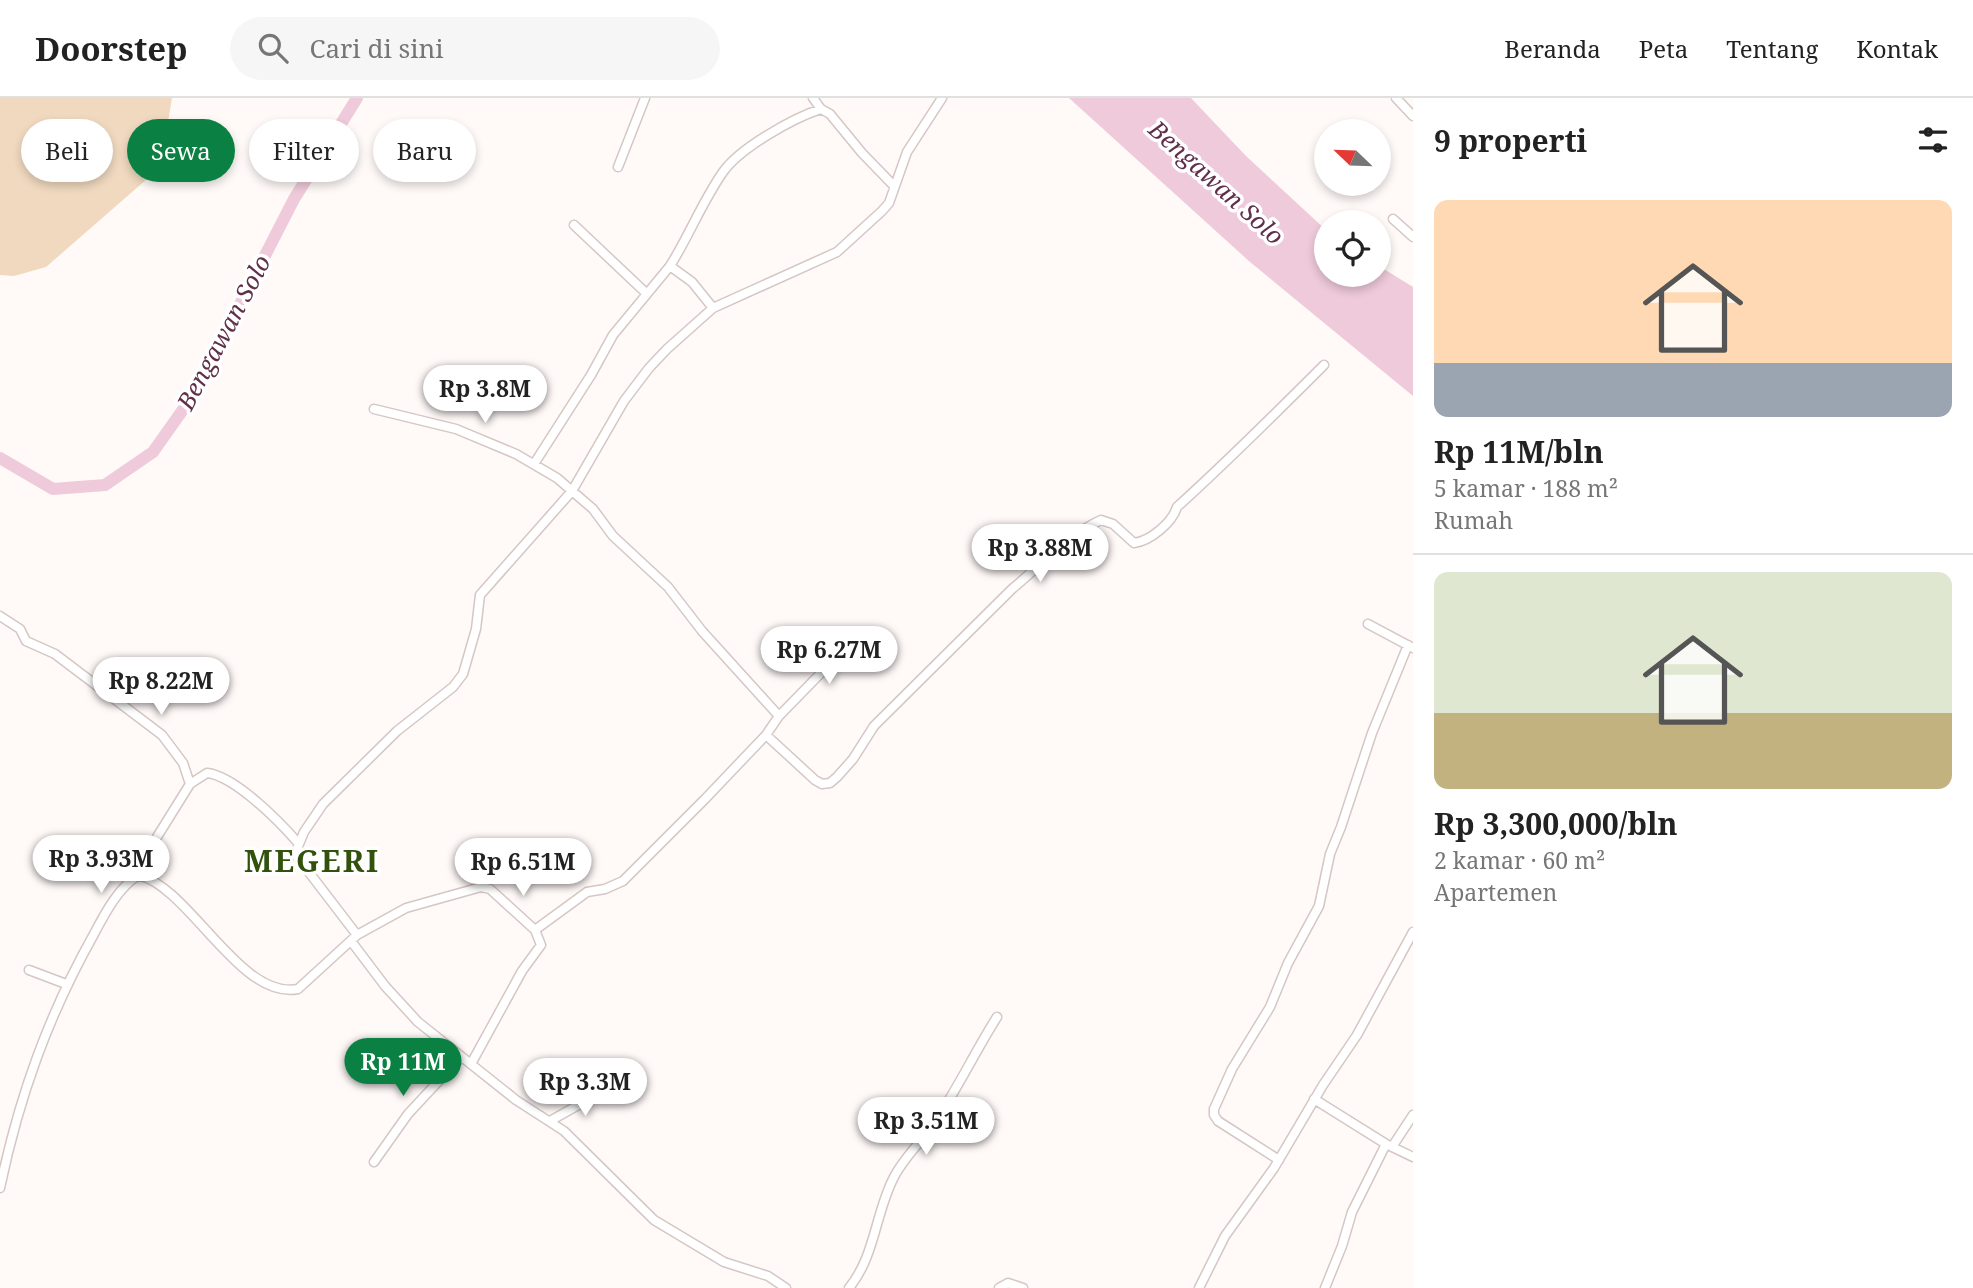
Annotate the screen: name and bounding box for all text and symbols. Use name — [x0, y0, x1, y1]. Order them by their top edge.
search box — [230, 17, 720, 80]
text: Doorstep — [35, 26, 188, 71]
icon: search — [254, 29, 292, 67]
text: Cari di sini — [310, 30, 444, 66]
text: Beranda — [1504, 32, 1601, 65]
text: Peta — [1639, 32, 1688, 65]
text: Tentang — [1726, 32, 1818, 65]
text: Kontak — [1856, 32, 1938, 65]
water label: Bengawan Solo — [1142, 112, 1292, 252]
chip: Beli — [21, 119, 113, 182]
chip: Sewa — [127, 119, 235, 182]
chip: Filter — [249, 119, 359, 182]
chip: Baru — [373, 119, 476, 182]
north arrow — [1314, 119, 1391, 196]
map controls — [1314, 119, 1391, 287]
text: 9 properti — [1434, 120, 1587, 161]
icon: filters — [1914, 121, 1952, 159]
button: locate — [1314, 210, 1391, 287]
icon: home — [1630, 245, 1756, 371]
water label: Bengawan Solo — [168, 249, 278, 416]
pin: Rp 3.8M — [420, 366, 550, 425]
text: Rp 3.8M — [439, 372, 531, 404]
text: Rp 11M/bln — [1434, 431, 1604, 472]
text: 5 kamar · 188 m² — [1434, 472, 1618, 504]
text: Rumah — [1434, 504, 1513, 536]
pin: Rp 3.88M — [968, 524, 1112, 584]
text: Rp 3.88M — [988, 531, 1092, 563]
icon: home — [1630, 617, 1756, 743]
pin: Rp 6.27M — [757, 626, 901, 686]
text: Rp 6.27M — [777, 633, 881, 665]
pin: Rp 8.22M — [89, 658, 233, 717]
text: Rp 8.22M — [109, 664, 213, 696]
text: Rp 3,300,000/bln — [1434, 803, 1677, 844]
pin: Rp 3.93M — [29, 836, 173, 895]
pin: Rp 6.51M — [451, 838, 595, 898]
district label: MEGERI — [244, 840, 380, 881]
text: Rp 3.93M — [49, 842, 153, 874]
text: 2 kamar · 60 m² — [1434, 844, 1605, 876]
text: Rp 6.51M — [471, 845, 575, 877]
text: Apartemen — [1434, 876, 1557, 908]
pin: Rp 11M — [346, 1038, 460, 1098]
text: Rp 11M — [360, 1045, 446, 1077]
pin: Rp 3.3M — [520, 1058, 650, 1118]
text: Rp 3.3M — [539, 1065, 631, 1097]
pin: Rp 3.51M — [854, 1098, 998, 1157]
text: Rp 3.51M — [874, 1104, 978, 1136]

